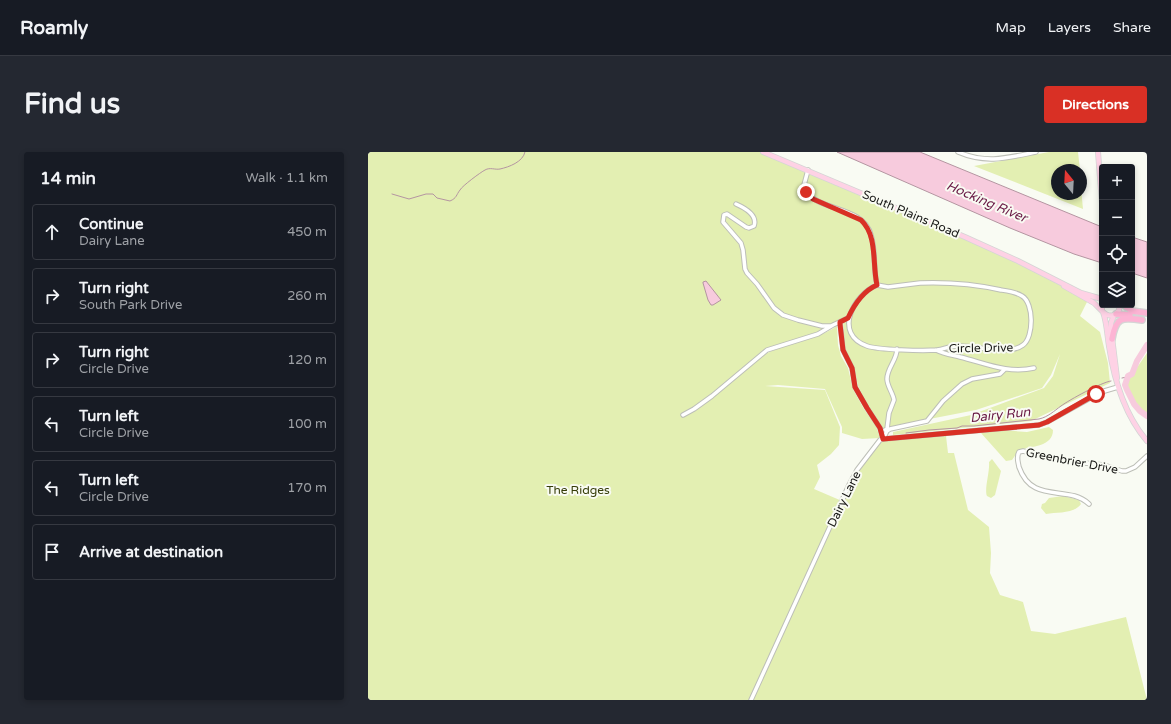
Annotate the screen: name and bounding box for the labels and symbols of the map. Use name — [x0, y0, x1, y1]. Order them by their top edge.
north arrow — [1051, 164, 1087, 200]
water label: Hocking River — [944, 178, 1031, 227]
route end — [797, 183, 815, 201]
street label: South Plains Road — [860, 187, 962, 241]
street label: Circle Drive — [949, 340, 1014, 356]
route start — [1087, 385, 1105, 403]
water label: Dairy Run — [969, 404, 1032, 426]
street label: Greenbrier Drive — [1025, 445, 1119, 477]
street label: Dairy Lane — [824, 469, 864, 529]
park label: The Ridges — [546, 483, 610, 497]

